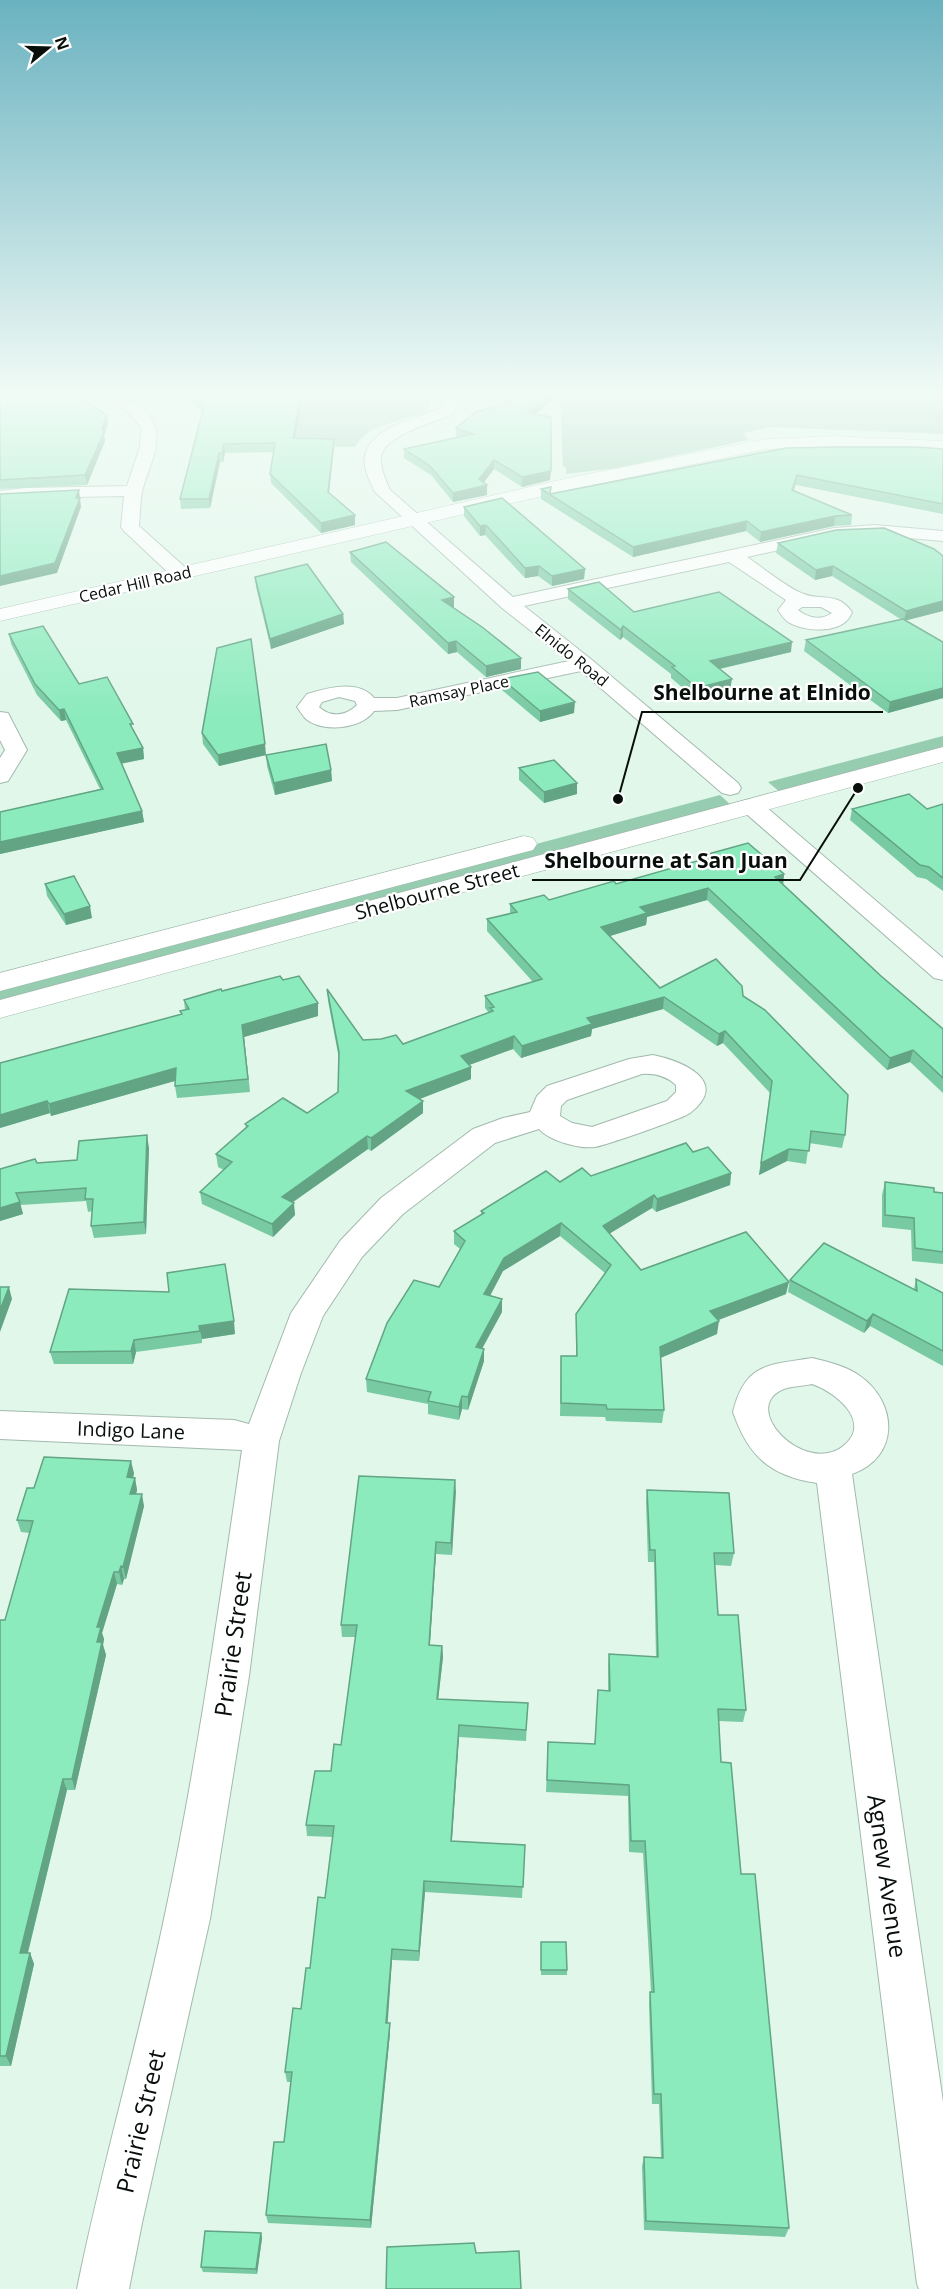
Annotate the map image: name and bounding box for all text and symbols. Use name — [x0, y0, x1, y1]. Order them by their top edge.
north arrow — [18, 18, 78, 78]
text: N — [50, 33, 75, 53]
street label: Cedar Hill Road — [77, 560, 193, 608]
street label: Elnido Road — [531, 619, 613, 691]
street label: Ramsay Place — [407, 670, 511, 712]
callout: Shelbourne at Elnido — [642, 673, 883, 712]
text: Shelbourne at Elnido — [653, 678, 871, 706]
callout: Shelbourne at San Juan — [532, 841, 800, 880]
text: Shelbourne at San Juan — [544, 846, 788, 874]
street label: Shelbourne Street — [352, 856, 522, 926]
street label: Indigo Lane — [76, 1415, 186, 1445]
street label: Prairie Street — [205, 1569, 259, 1719]
street label: Agnew Avenue — [860, 1792, 916, 1960]
street label: Prairie Street — [107, 2046, 173, 2196]

